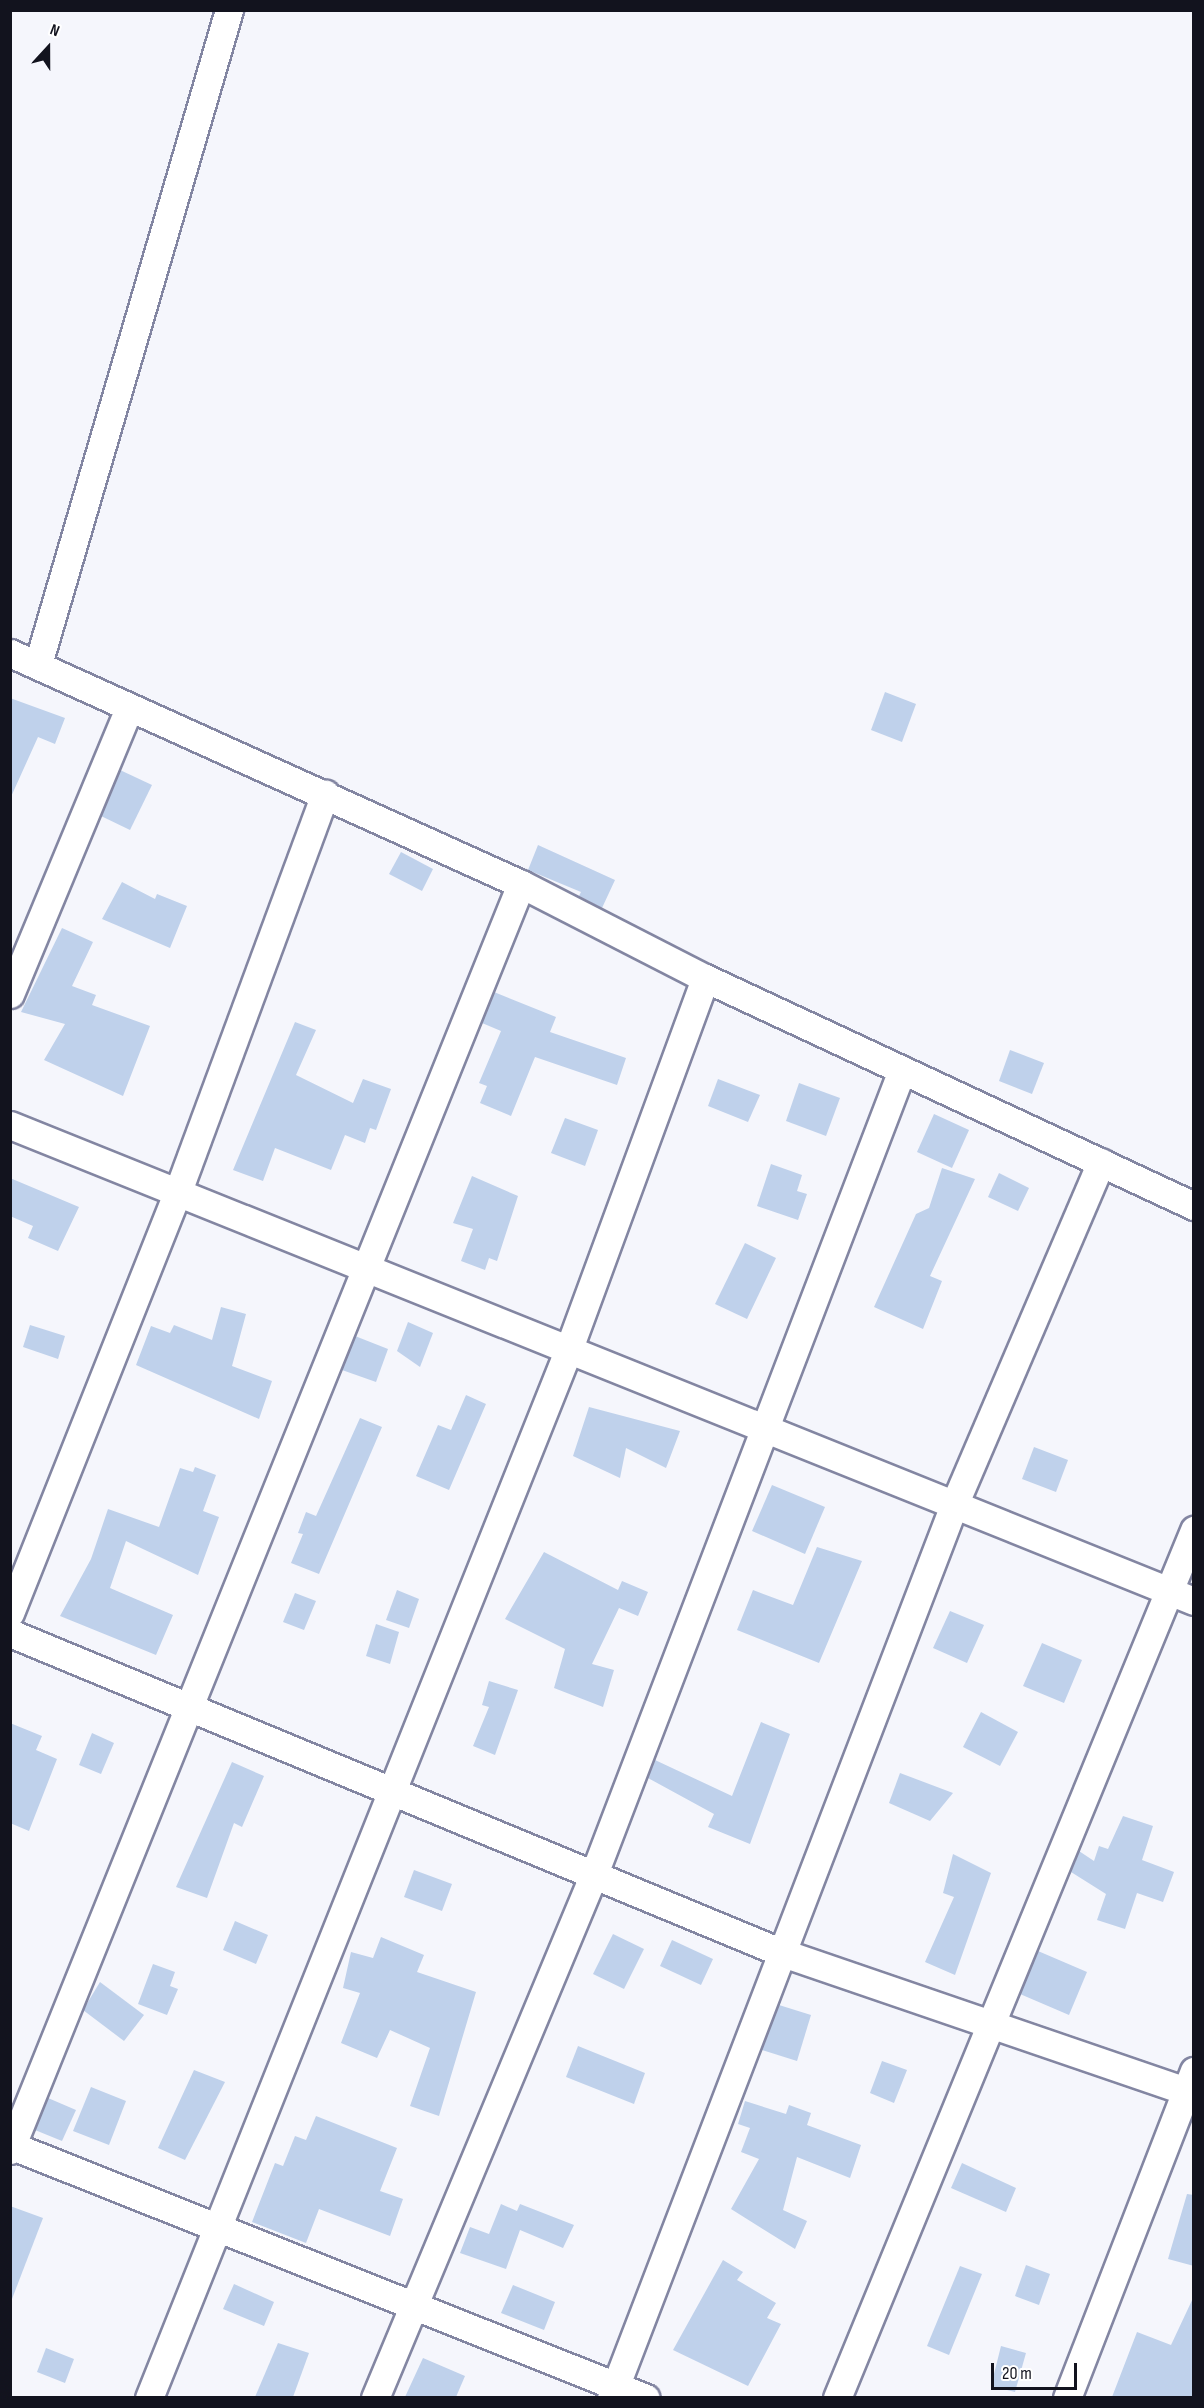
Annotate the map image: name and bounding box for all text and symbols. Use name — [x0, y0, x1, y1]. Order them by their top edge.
north arrow — [18, 18, 78, 78]
text: N — [47, 20, 62, 41]
scale bar — [994, 2351, 1080, 2389]
text: 20 m — [1002, 2363, 1032, 2384]

